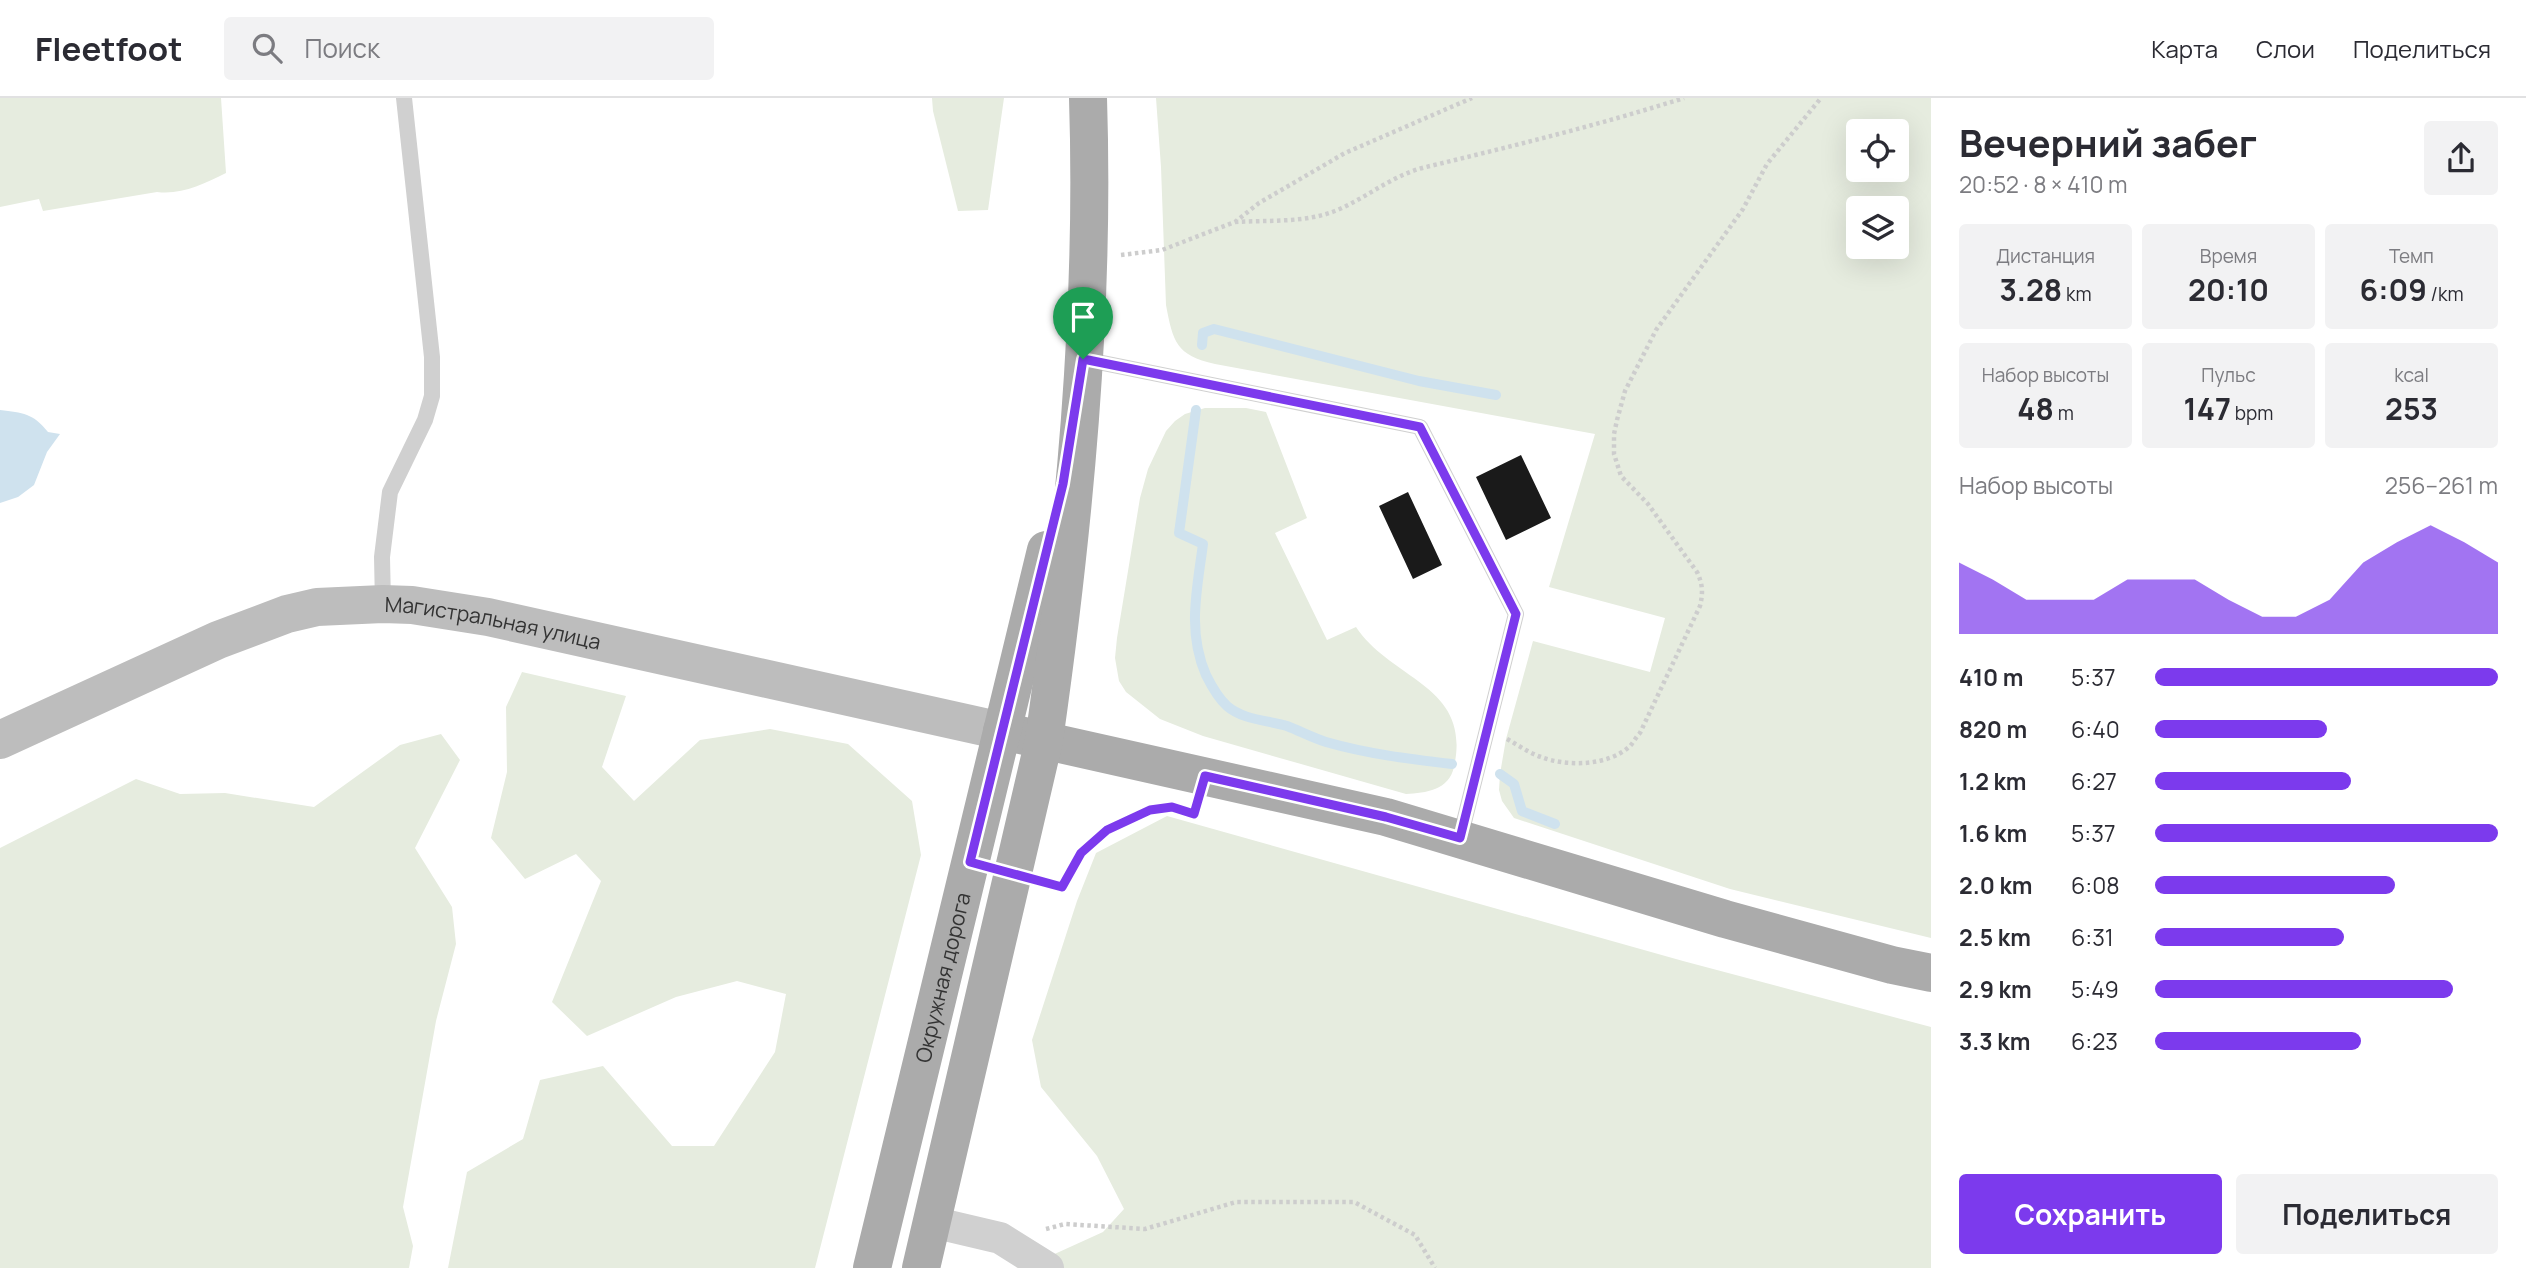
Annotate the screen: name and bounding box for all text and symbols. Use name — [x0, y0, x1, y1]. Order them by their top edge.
search box — [224, 17, 714, 80]
text: Fleetfoot — [35, 26, 182, 71]
icon: search — [248, 29, 286, 67]
text: Поиск — [304, 30, 380, 66]
text: Карта — [2151, 32, 2218, 65]
text: Слои — [2256, 32, 2315, 65]
text: Поделиться — [2353, 32, 2491, 65]
text: Вечерний забег — [1959, 116, 2257, 168]
map controls — [1846, 119, 1909, 259]
button: locate — [1846, 119, 1909, 182]
button: share — [2424, 121, 2498, 195]
text: 20:52 · 8 × 410 m — [1959, 168, 2128, 200]
button: layers — [1846, 196, 1909, 259]
text: Дистанция — [1996, 243, 2095, 269]
text: Время — [2200, 243, 2257, 269]
text: Темп — [2389, 243, 2434, 269]
text: 3.28 — [1999, 269, 2062, 310]
text: 20:10 — [2188, 269, 2269, 310]
text: 6:09 — [2359, 269, 2427, 310]
text: km — [2062, 281, 2092, 307]
text: /km — [2427, 281, 2464, 307]
pin — [1053, 287, 1113, 359]
icon: arrive — [1064, 298, 1102, 336]
text: Набор высоты — [1982, 362, 2109, 388]
text: Пульс — [2201, 362, 2256, 388]
text: kcal — [2394, 362, 2429, 388]
text: 48 — [2017, 388, 2054, 429]
text: 147 — [2184, 388, 2231, 429]
text: 253 — [2385, 388, 2438, 429]
text: m — [2054, 400, 2074, 426]
text: bpm — [2231, 400, 2273, 426]
text: Набор высоты — [1959, 469, 2113, 501]
text: 256–261 m — [2385, 469, 2498, 501]
street label: Магистральная улица — [384, 590, 604, 656]
text: 410 m — [1959, 661, 2023, 693]
text: 5:37 — [2071, 661, 2115, 693]
text: 820 m — [1959, 713, 2027, 745]
text: 6:40 — [2071, 713, 2120, 745]
text: 1.2 km — [1959, 765, 2026, 797]
text: 6:27 — [2071, 765, 2117, 797]
text: 1.6 km — [1959, 817, 2027, 849]
text: 5:37 — [2071, 817, 2115, 849]
text: 2.0 km — [1959, 869, 2032, 901]
text: 6:08 — [2071, 869, 2120, 901]
street label: Окружная дорога — [908, 889, 977, 1065]
text: 2.5 km — [1959, 921, 2031, 953]
text: 6:31 — [2071, 921, 2114, 953]
text: 2.9 km — [1959, 973, 2032, 1005]
text: 5:49 — [2071, 973, 2119, 1005]
text: 3.3 km — [1959, 1025, 2030, 1057]
text: 6:23 — [2071, 1025, 2118, 1057]
button: Сохранить — [1959, 1174, 2222, 1254]
button: Поделиться — [2236, 1174, 2498, 1254]

